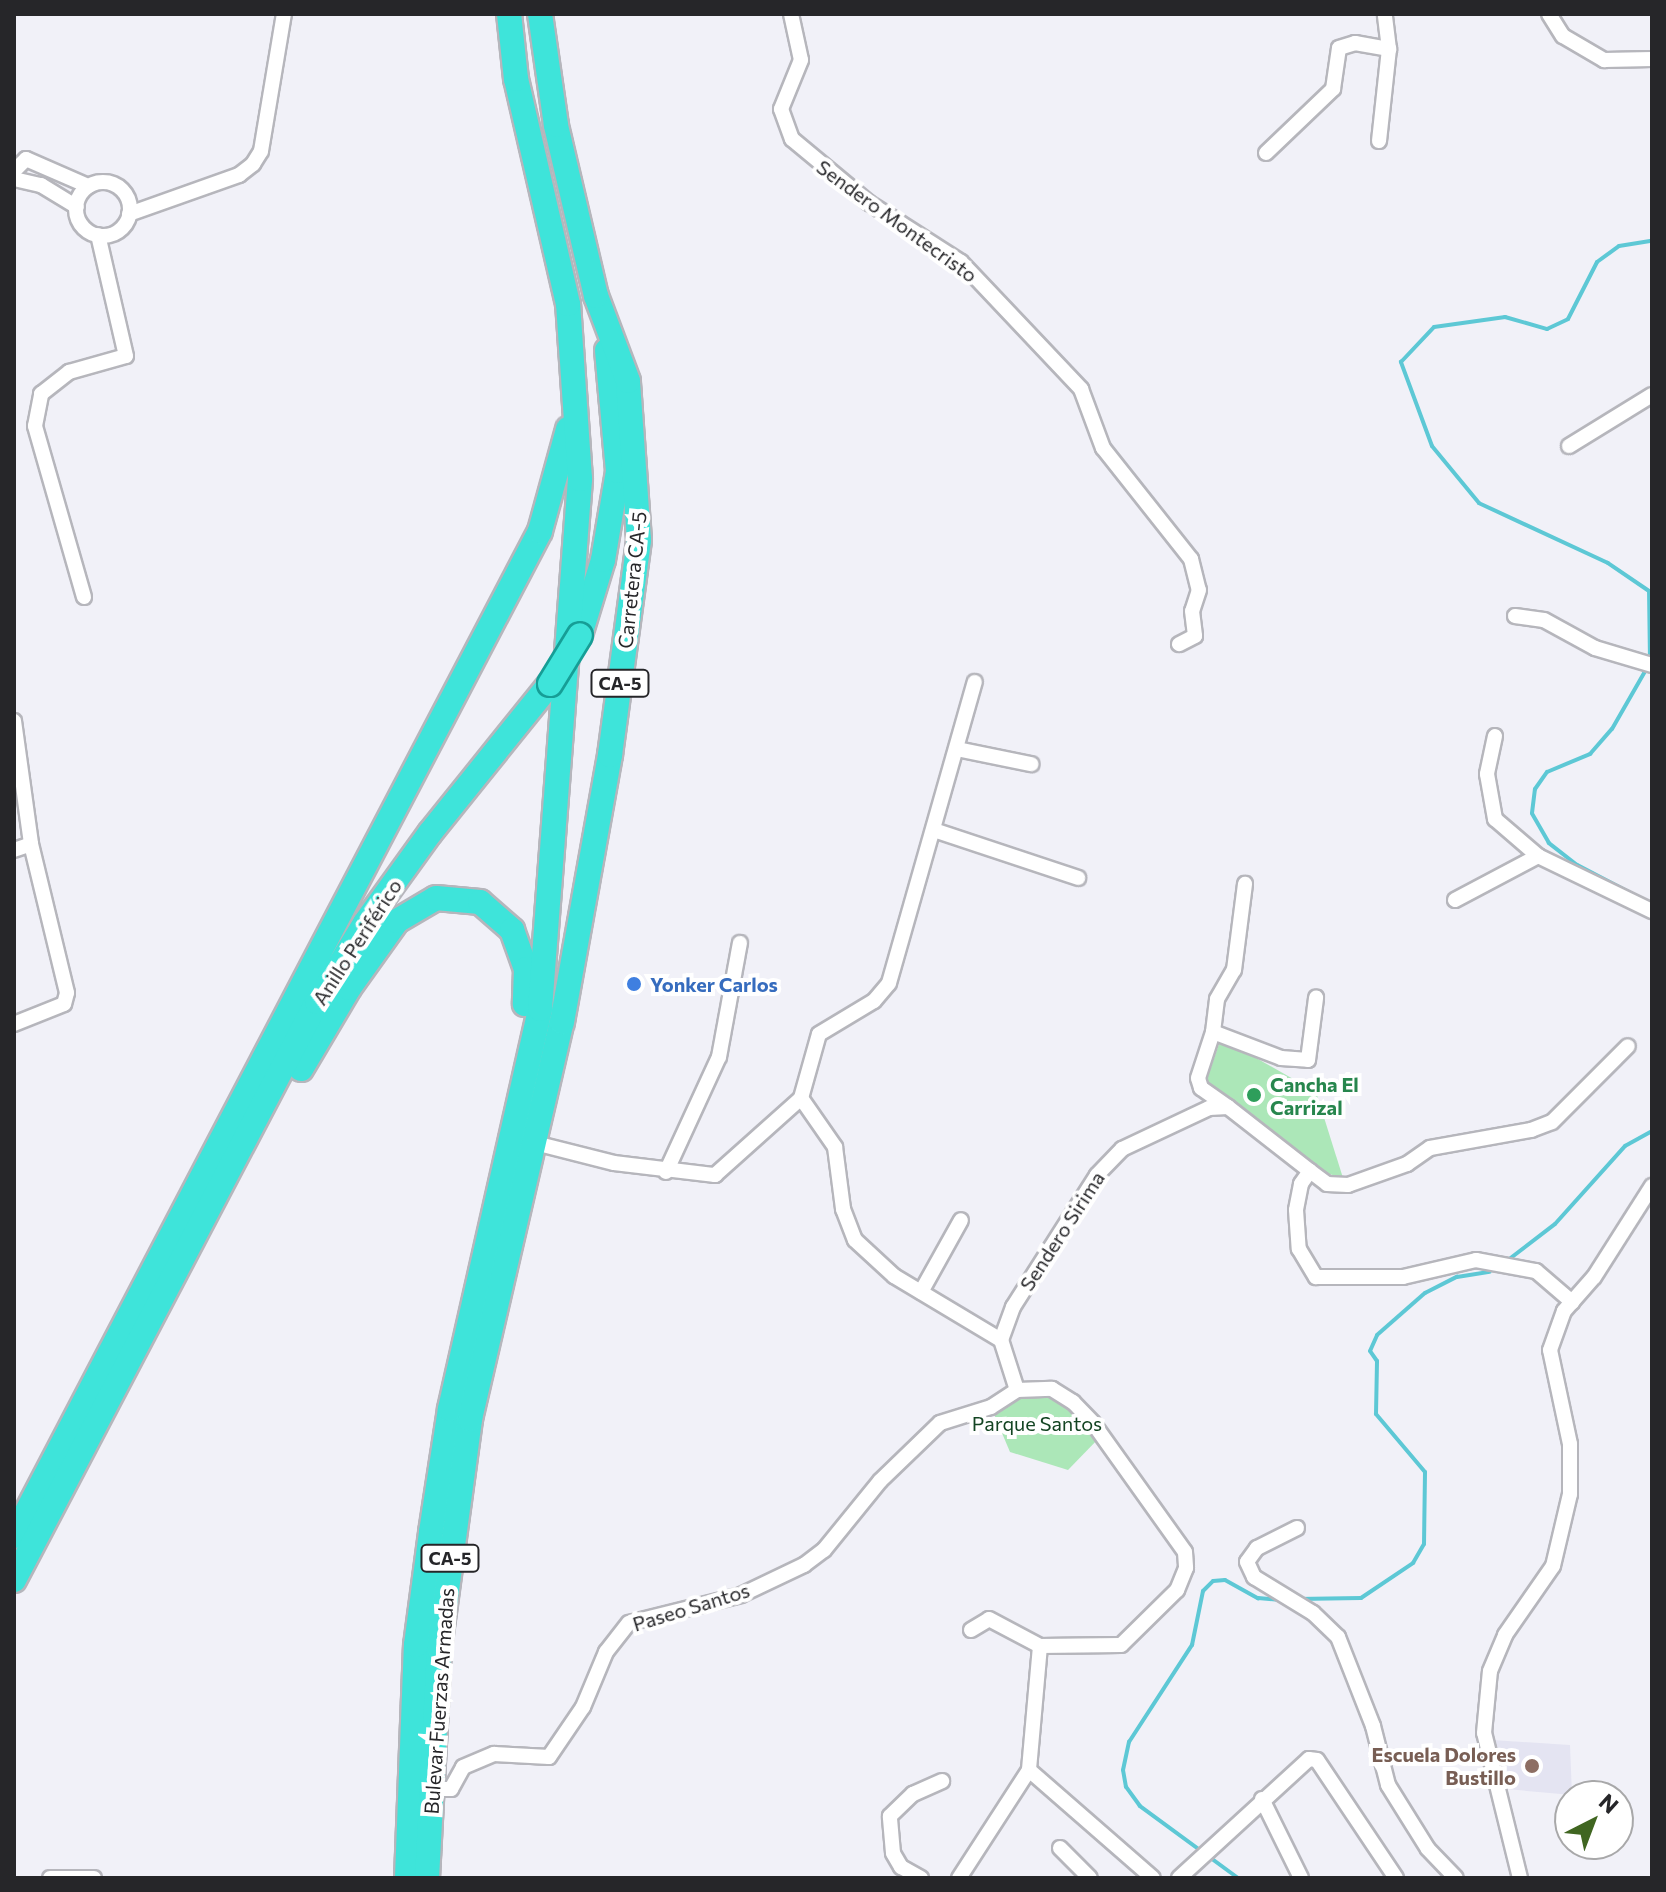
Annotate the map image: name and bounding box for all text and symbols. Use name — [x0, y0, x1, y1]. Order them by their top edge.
street label: Sendero Montecristo — [812, 155, 982, 287]
street label: Carretera CA-5 — [613, 510, 651, 650]
road number: CA-5 — [590, 669, 650, 697]
street label: Anillo Periférico — [307, 875, 407, 1009]
place label: Yonker Carlos — [650, 972, 778, 996]
marker: Yonker Carlos — [625, 975, 643, 993]
place label: Cancha El Carrizal — [1270, 1072, 1359, 1119]
marker: Cancha El Carrizal — [1245, 1086, 1263, 1104]
street label: Sendero Sirima — [1015, 1167, 1109, 1295]
park label: Parque Santos — [972, 1411, 1102, 1435]
road number: CA-5 — [420, 1544, 480, 1572]
street label: Paseo Santos — [630, 1578, 752, 1636]
street label: Bulevar Fuerzas Armadas — [419, 1587, 459, 1815]
place label: Escuela Dolores Bustillo — [1372, 1742, 1516, 1789]
marker: Escuela Dolores Bustillo — [1523, 1757, 1541, 1775]
north arrow — [1554, 1780, 1634, 1860]
text: N — [1594, 1788, 1624, 1819]

